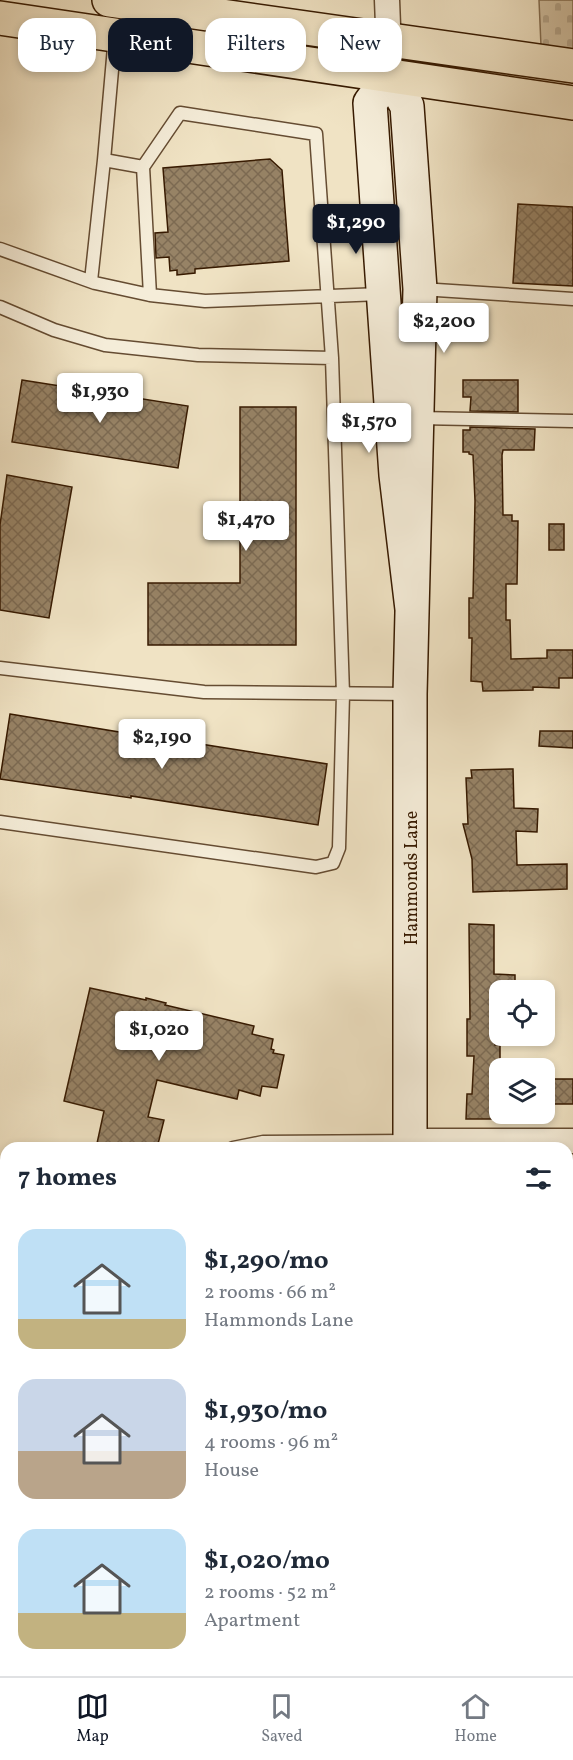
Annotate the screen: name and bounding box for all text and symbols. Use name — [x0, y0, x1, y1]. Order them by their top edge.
chip: Buy — [18, 18, 96, 72]
chip: Rent — [108, 18, 193, 72]
chip: Filters — [205, 18, 306, 72]
chip: New — [318, 18, 402, 72]
pin: $1,290 — [307, 204, 405, 255]
text: $1,290 — [327, 209, 385, 237]
pin: $2,200 — [395, 303, 493, 354]
text: $2,200 — [413, 308, 475, 336]
pin: $1,930 — [51, 373, 149, 424]
text: $1,930 — [71, 378, 129, 406]
pin: $1,570 — [320, 403, 418, 454]
text: $1,570 — [341, 408, 397, 436]
pin: $1,470 — [197, 501, 295, 552]
text: $1,470 — [217, 506, 275, 534]
pin: $2,190 — [113, 719, 211, 770]
text: $2,190 — [133, 724, 191, 752]
street label: Hammonds Lane — [400, 811, 425, 945]
map controls — [489, 980, 555, 1124]
button: locate — [489, 980, 555, 1046]
pin: $1,020 — [110, 1011, 208, 1062]
text: $1,020 — [129, 1016, 189, 1044]
button: layers — [489, 1058, 555, 1124]
text: 7 homes — [18, 1160, 117, 1196]
icon: filters — [522, 1162, 555, 1195]
text: $1,290/mo — [204, 1243, 329, 1279]
icon: home — [66, 1253, 138, 1325]
text: 2 rooms · 66 m² — [204, 1279, 336, 1307]
text: Hammonds Lane — [204, 1307, 353, 1335]
text: $1,930/mo — [204, 1393, 327, 1429]
icon: home — [66, 1403, 138, 1475]
text: 4 rooms · 96 m² — [204, 1429, 338, 1457]
text: House — [204, 1457, 259, 1485]
text: $1,020/mo — [204, 1543, 330, 1579]
icon: home — [66, 1553, 138, 1625]
text: 2 rooms · 52 m² — [204, 1579, 336, 1607]
text: Apartment — [204, 1607, 300, 1635]
tab: Map — [76, 1690, 109, 1748]
tab: Saved — [261, 1690, 302, 1748]
tab: Home — [455, 1690, 497, 1748]

